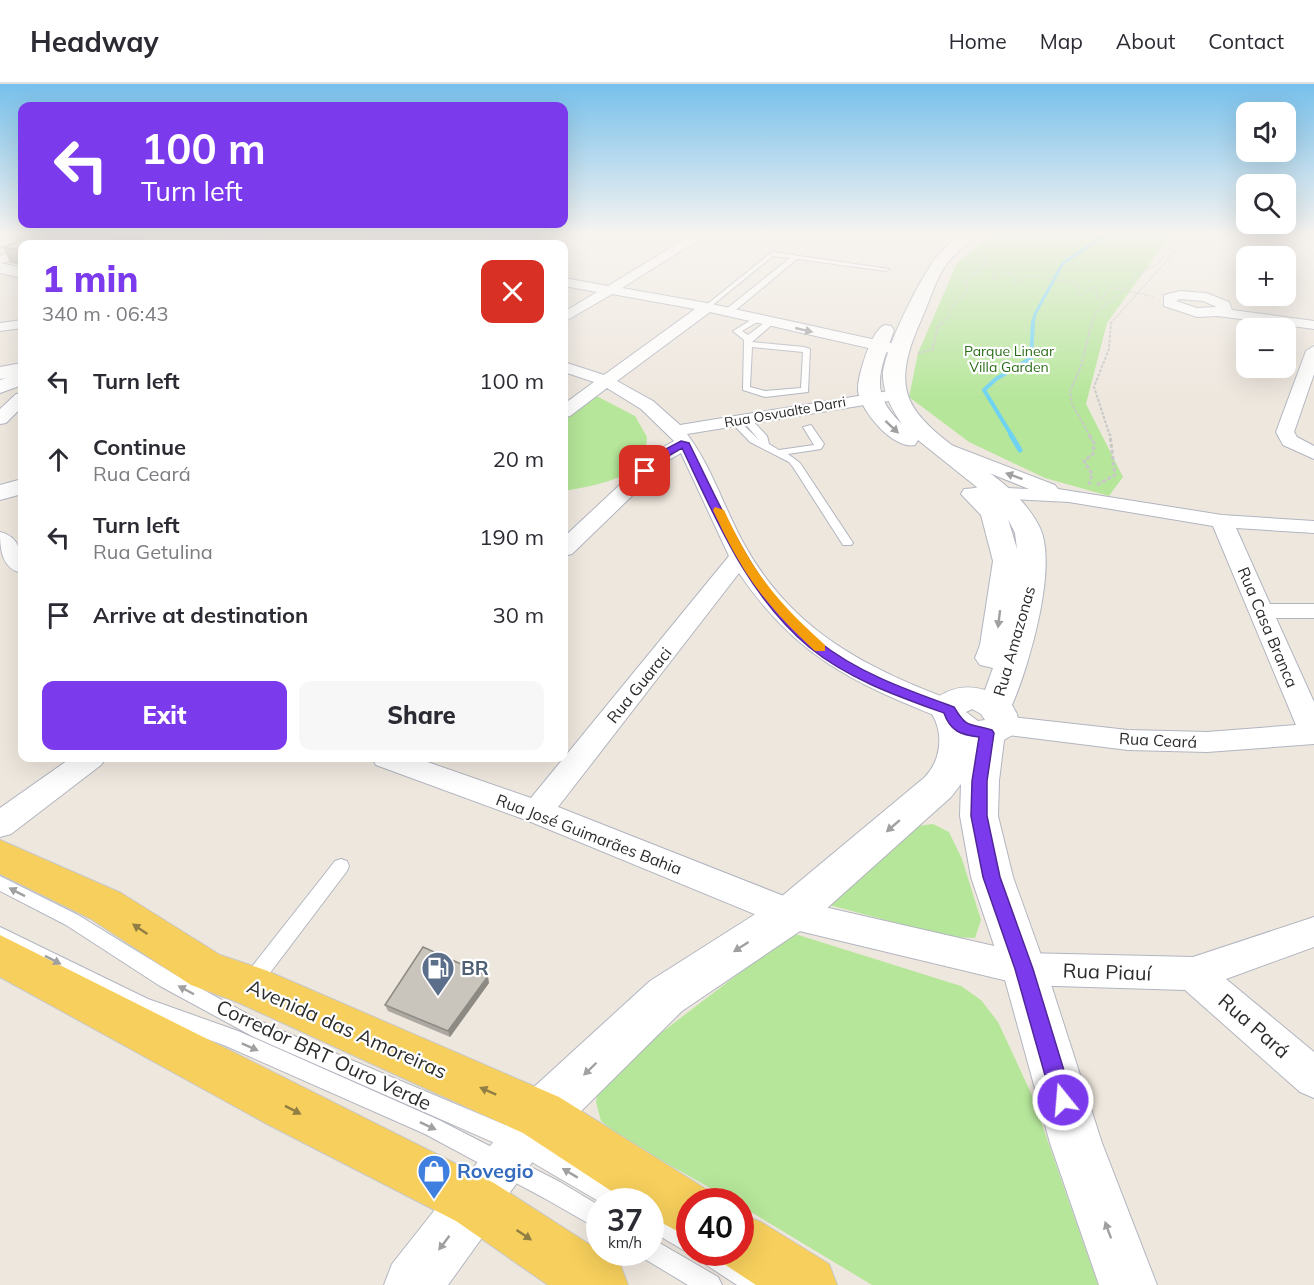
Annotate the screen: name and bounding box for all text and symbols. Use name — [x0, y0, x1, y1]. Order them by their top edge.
text: Headway — [30, 24, 159, 59]
text: Home — [949, 28, 1007, 54]
text: Map — [1040, 28, 1083, 54]
text: About — [1116, 28, 1175, 54]
text: Contact — [1208, 28, 1284, 54]
map controls — [1236, 102, 1296, 378]
button: sound — [1236, 102, 1296, 162]
text: 100 m — [141, 122, 266, 175]
icon: left — [42, 126, 120, 204]
text: Turn left — [141, 174, 243, 208]
button: search — [1236, 174, 1296, 234]
button: + — [1236, 246, 1296, 306]
text: 1 min — [42, 256, 138, 301]
button: close — [481, 260, 544, 323]
text: 340 m · 06:43 — [42, 301, 168, 326]
button: − — [1236, 318, 1296, 378]
one-way arrow — [795, 325, 814, 335]
park label: Parque Linear Villa Garden — [964, 342, 1055, 376]
icon: left — [42, 365, 75, 398]
text: Turn left — [93, 367, 180, 395]
text: 100 m — [479, 367, 544, 395]
street label: Rua Osvualte Darri — [723, 392, 847, 432]
one-way arrow — [885, 419, 899, 433]
text: Continue — [93, 433, 186, 461]
icon: ahead — [42, 443, 75, 476]
text: 20 m — [493, 445, 544, 473]
pin — [619, 445, 670, 496]
icon: arrive — [628, 454, 661, 487]
text: Rua Ceará — [93, 461, 191, 486]
one-way arrow — [1005, 471, 1023, 481]
text: Turn left — [93, 511, 180, 539]
icon: left — [42, 521, 75, 554]
text: 190 m — [479, 523, 544, 551]
text: Rua Getulina — [93, 539, 213, 564]
street label: Rua Casa Branca — [1234, 564, 1302, 690]
street label: Rua Amazonas — [989, 584, 1039, 698]
icon: arrive — [42, 599, 75, 632]
text: Arrive at destination — [93, 601, 308, 629]
text: 30 m — [493, 601, 544, 629]
one-way arrow — [994, 609, 1004, 628]
street label: Rua Guaraci — [602, 643, 676, 727]
button: Exit — [42, 681, 287, 750]
button: Share — [299, 681, 544, 750]
street label: Rua Ceará — [1118, 728, 1198, 752]
street label: Rua José Guimarães Bahia — [493, 789, 685, 879]
one-way arrow — [885, 819, 901, 832]
one-way arrow — [9, 887, 26, 897]
one-way arrow — [133, 923, 149, 935]
one-way arrow — [733, 941, 749, 952]
fuel station icon: BR — [420, 950, 456, 997]
one-way arrow — [45, 955, 62, 965]
place label: BR — [461, 955, 489, 980]
street label: Rua Piauí — [1062, 957, 1153, 986]
street label: Avenida das Amoreiras — [243, 973, 451, 1084]
one-way arrow — [177, 985, 194, 995]
street label: Rua Pará — [1214, 988, 1295, 1063]
street label: Corredor BRT Ouro Verde — [213, 994, 436, 1115]
one-way arrow — [242, 1042, 259, 1051]
one-way arrow — [583, 1061, 597, 1075]
position arrow — [1031, 1068, 1095, 1132]
one-way arrow — [479, 1087, 496, 1096]
one-way arrow — [285, 1105, 302, 1115]
one-way arrow — [420, 1121, 437, 1130]
shop icon: Rovegio — [416, 1153, 452, 1200]
place label: Rovegio — [457, 1158, 534, 1183]
one-way arrow — [562, 1167, 578, 1178]
speed limit sign: 40 — [676, 1188, 754, 1266]
text: 37 — [607, 1201, 643, 1239]
one-way arrow — [1103, 1221, 1112, 1239]
one-way arrow — [516, 1229, 532, 1240]
text: km/h — [608, 1233, 642, 1252]
one-way arrow — [438, 1235, 450, 1251]

